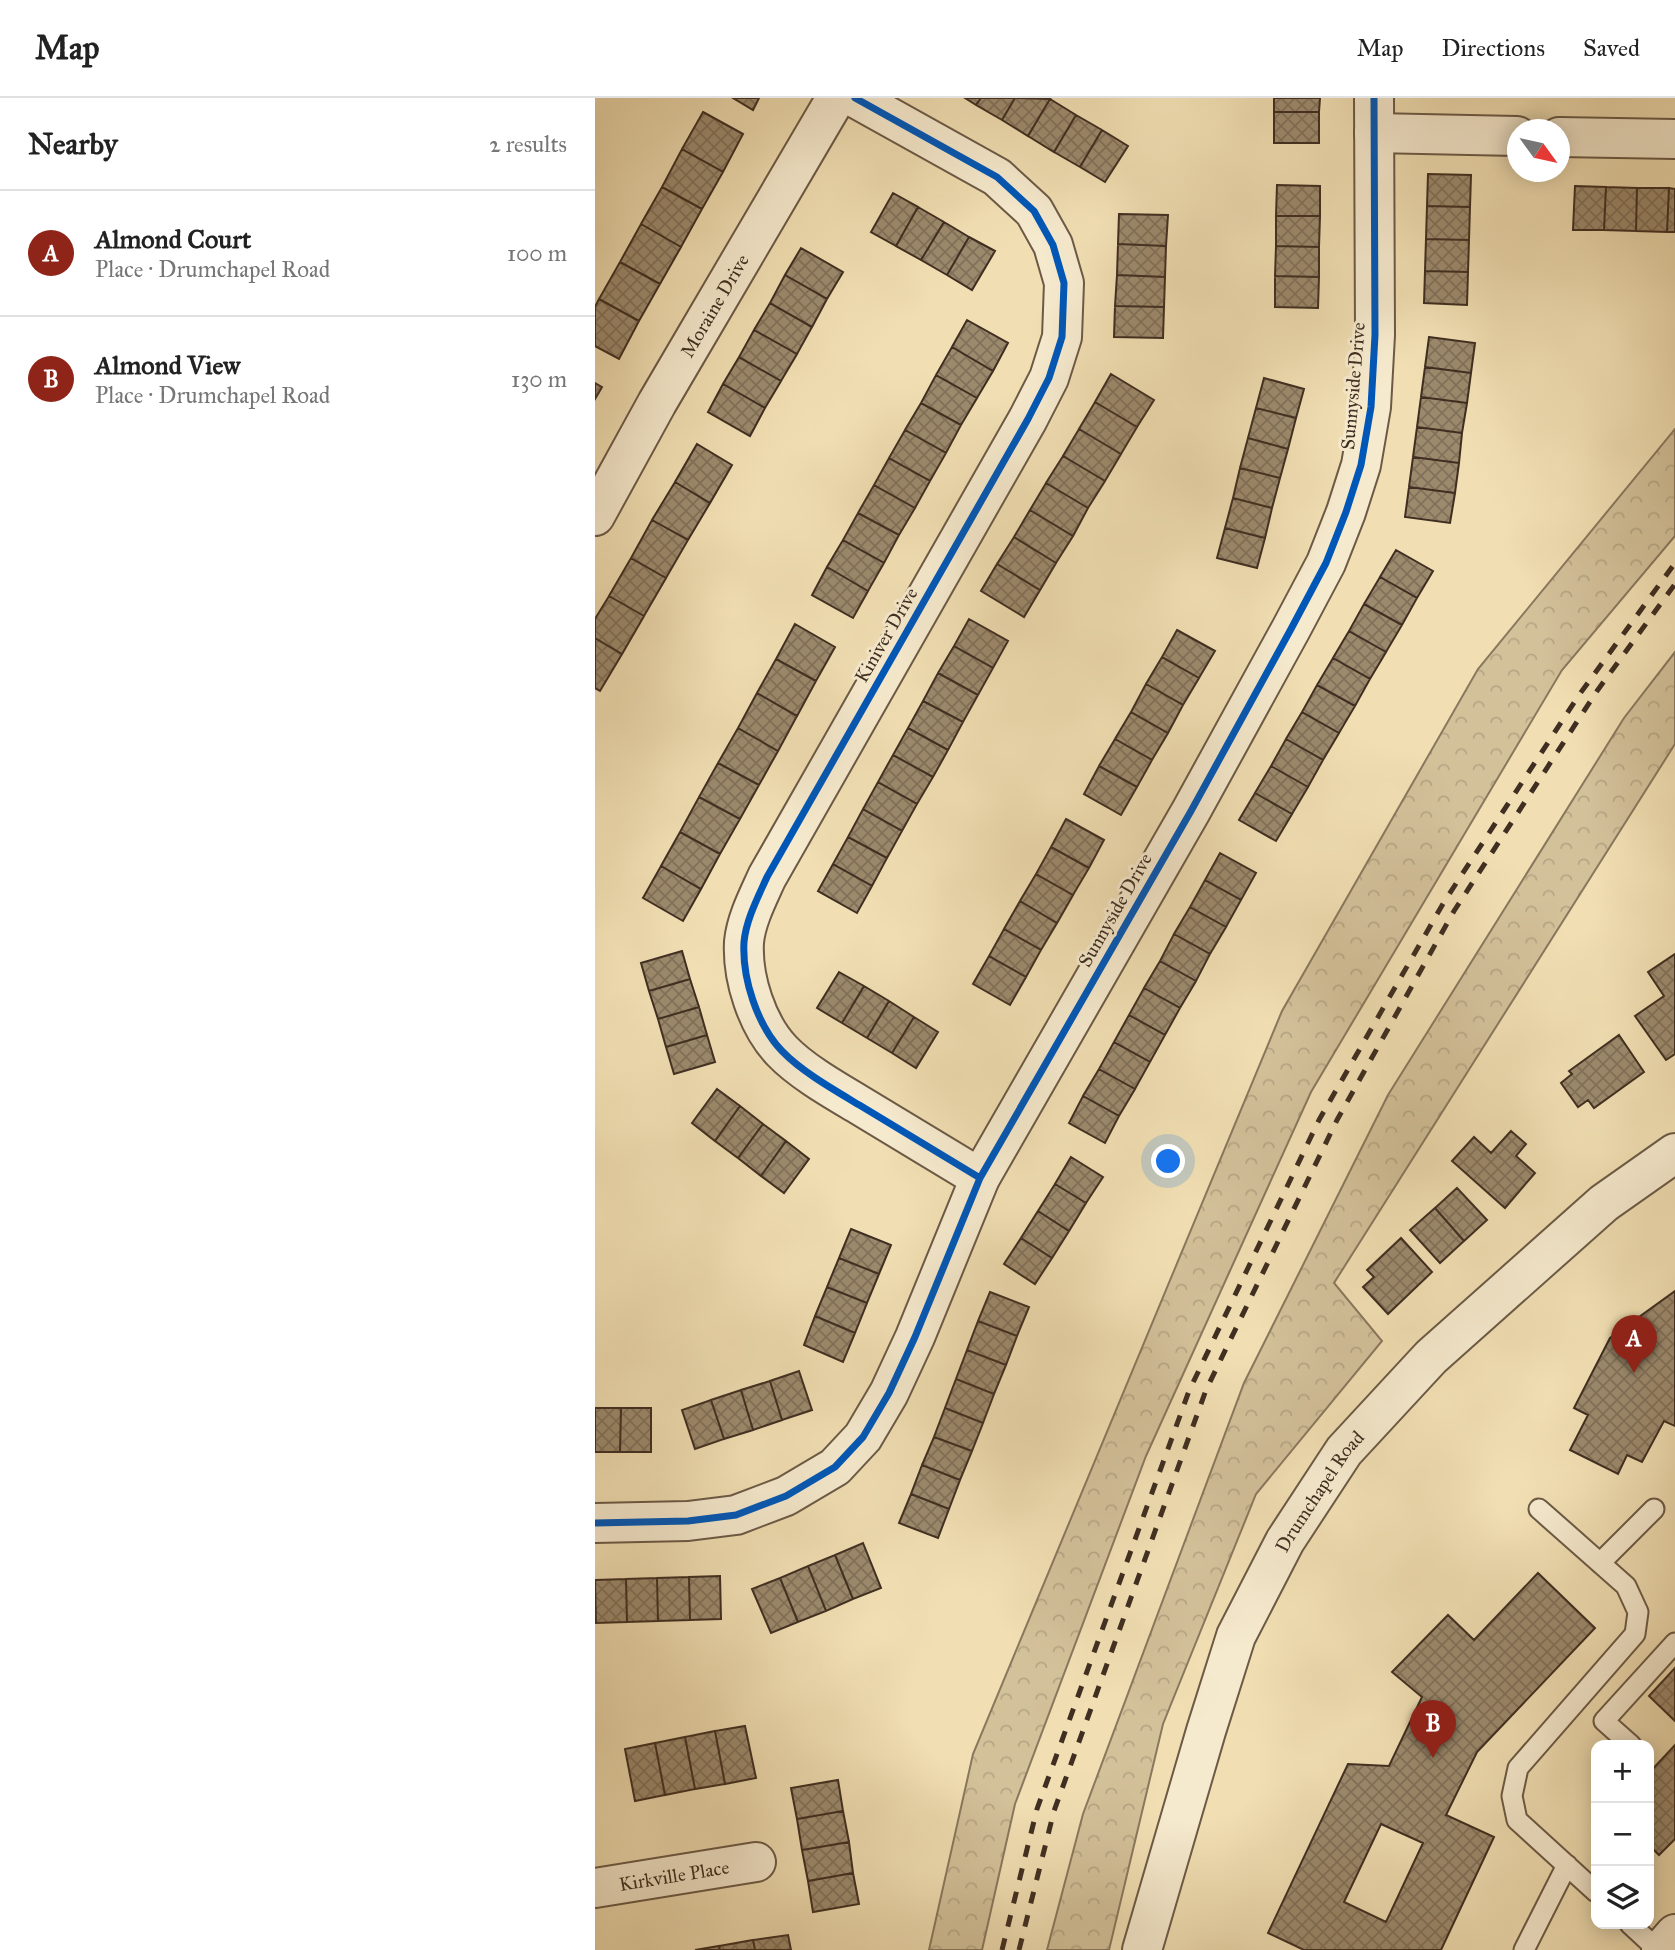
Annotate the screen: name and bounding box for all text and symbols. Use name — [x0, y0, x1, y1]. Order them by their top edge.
text: Map — [35, 28, 99, 68]
text: Map — [1357, 33, 1404, 63]
text: Directions — [1442, 33, 1545, 63]
text: Saved — [1583, 33, 1640, 63]
north arrow — [1507, 119, 1570, 182]
text: Nearby — [28, 126, 118, 162]
text: 2 results — [489, 130, 567, 158]
text: Almond Court — [95, 223, 251, 255]
text: A — [43, 239, 59, 267]
text: 100 m — [507, 239, 567, 267]
street label: Moraine Drive — [675, 250, 753, 361]
text: Place · Drumchapel Road — [95, 255, 330, 283]
street label: Sunnyside Drive — [1336, 321, 1370, 451]
text: Almond View — [95, 349, 240, 381]
text: B — [43, 365, 59, 393]
text: 130 m — [511, 365, 567, 393]
text: Place · Drumchapel Road — [95, 381, 330, 409]
street label: Kiniver Drive — [850, 583, 922, 687]
street label: Sunnyside Drive — [1073, 849, 1157, 971]
your location — [1151, 1144, 1185, 1178]
pin: A — [1611, 1315, 1657, 1373]
street label: Drumchapel Road — [1270, 1425, 1369, 1556]
pin: B — [1410, 1700, 1456, 1758]
map controls — [1591, 1740, 1654, 1929]
button: + — [1591, 1740, 1654, 1803]
button: − — [1591, 1803, 1654, 1866]
street label: Kirkville Place — [617, 1855, 731, 1895]
button: layers — [1591, 1866, 1654, 1929]

